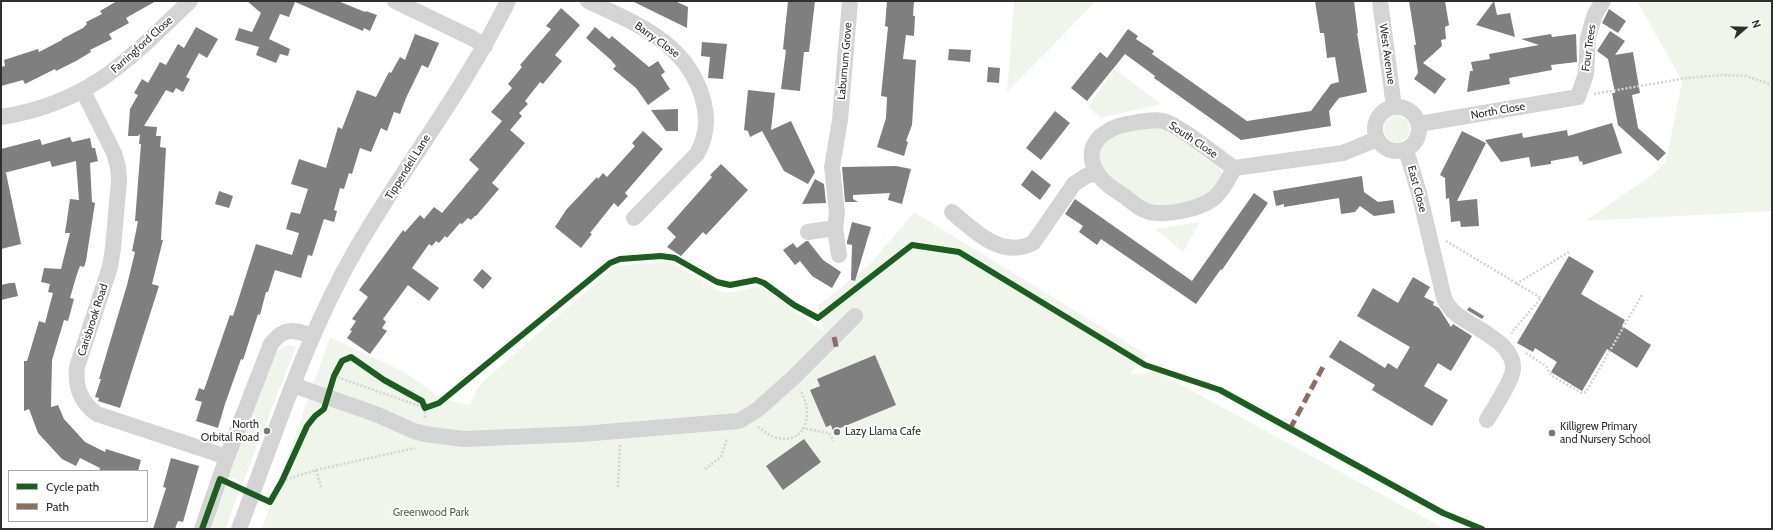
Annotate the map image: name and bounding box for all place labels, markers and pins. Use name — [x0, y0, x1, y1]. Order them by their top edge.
place label: North Orbital Road — [201, 418, 259, 444]
place label: Killigrew Primary and Nursery School — [1560, 420, 1651, 446]
place label: Lazy Llama Cafe — [845, 425, 921, 439]
marker: North Orbital Road — [262, 426, 272, 436]
marker: Lazy Llama Cafe — [832, 427, 842, 437]
marker: Killigrew Primary and Nursery School — [1547, 428, 1557, 438]

